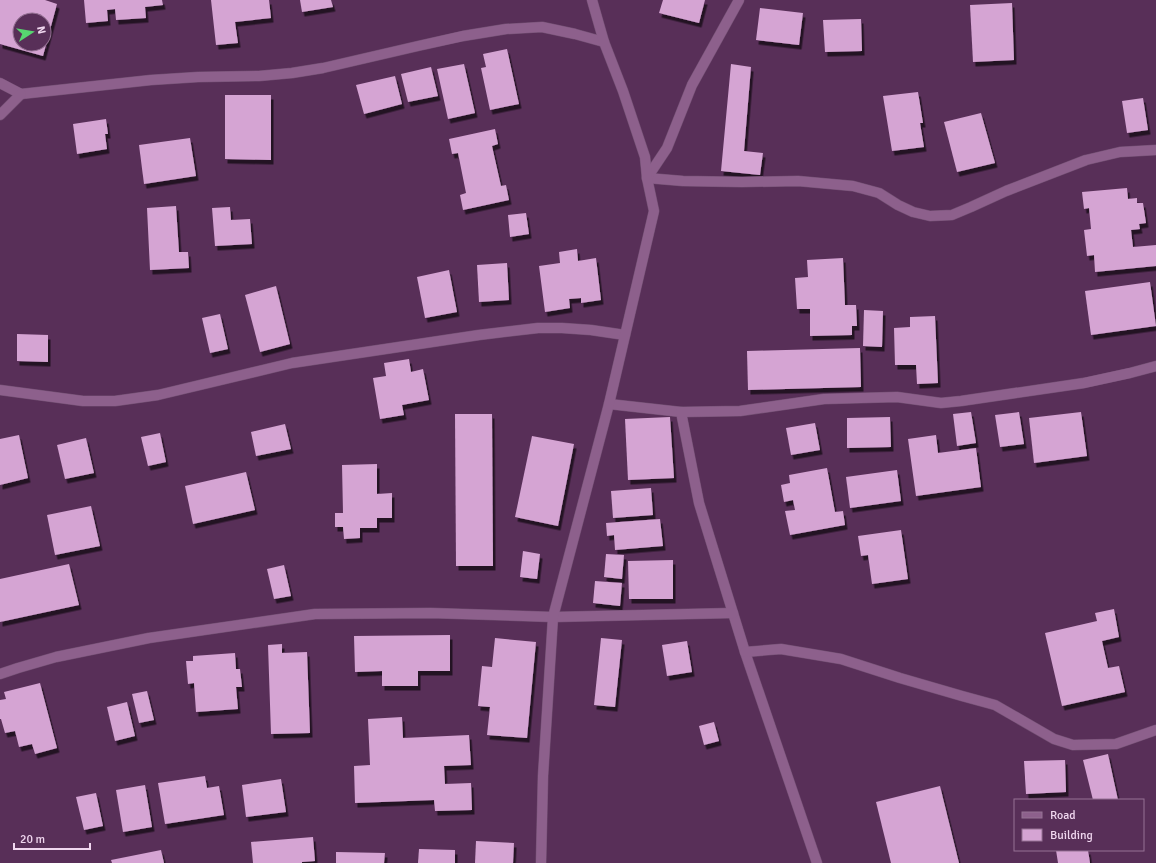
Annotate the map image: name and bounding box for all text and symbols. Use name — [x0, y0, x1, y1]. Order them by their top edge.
north arrow — [12, 12, 52, 52]
text: N — [34, 25, 48, 35]
legend — [1014, 799, 1144, 851]
text: Road — [1050, 808, 1076, 823]
scale bar — [14, 825, 90, 851]
text: Building — [1050, 828, 1093, 843]
text: 20 m — [20, 832, 45, 847]

